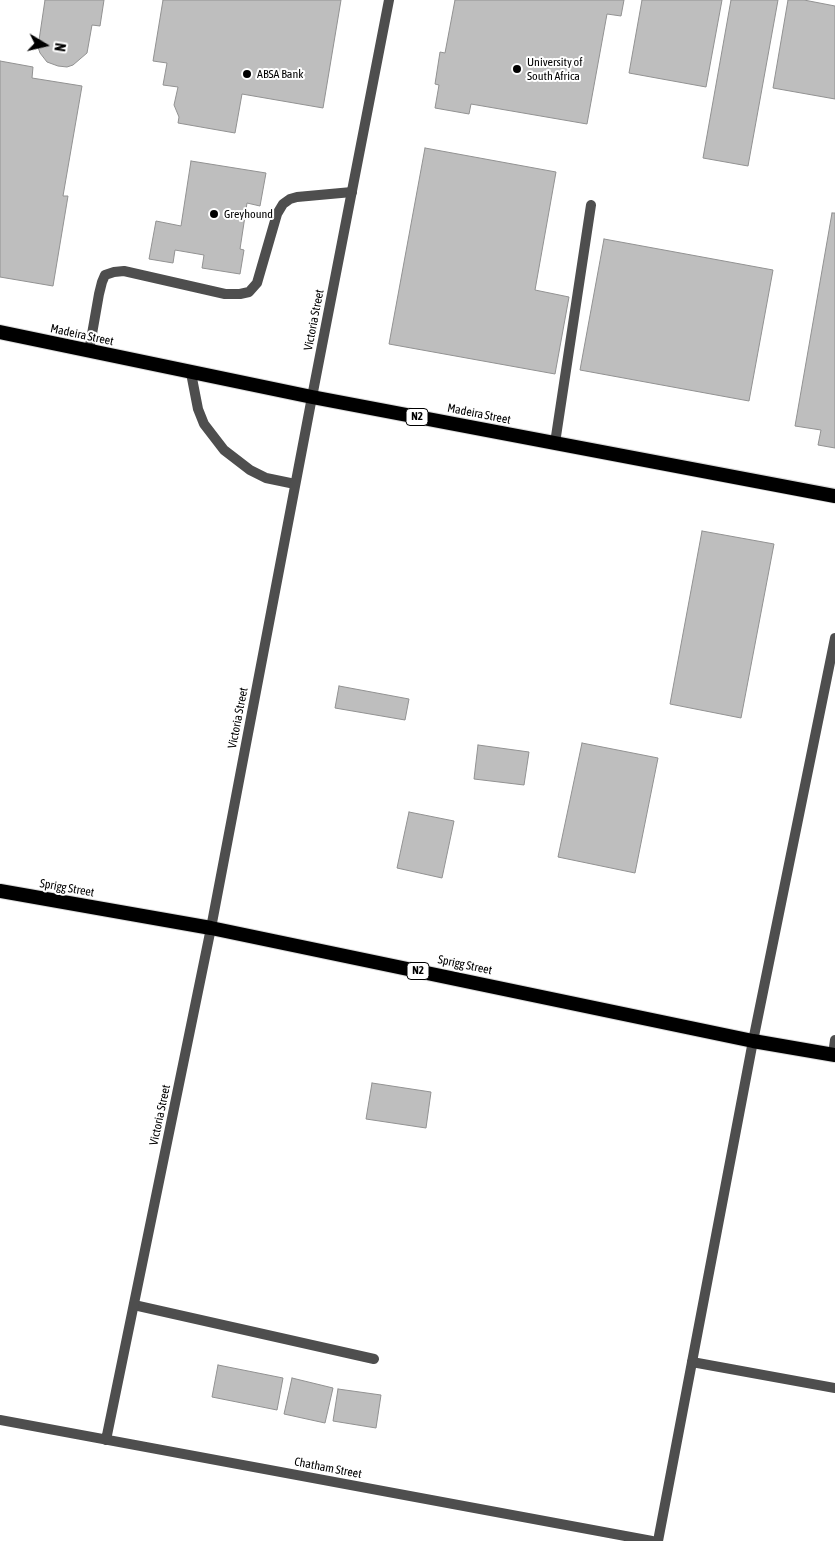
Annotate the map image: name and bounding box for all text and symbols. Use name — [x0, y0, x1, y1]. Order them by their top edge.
north arrow — [20, 20, 70, 70]
text: N — [51, 42, 68, 53]
place label: University of South Africa — [527, 55, 582, 83]
marker: University of South Africa — [511, 63, 523, 75]
place label: ABSA Bank — [257, 67, 303, 81]
marker: ABSA Bank — [241, 68, 253, 80]
place label: Greyhound — [224, 207, 273, 221]
marker: Greyhound — [208, 208, 220, 220]
street label: Victoria Street — [301, 288, 327, 352]
street label: Madeira Street — [49, 321, 115, 349]
street label: Madeira Street — [446, 401, 512, 427]
road number: N2 — [406, 408, 428, 426]
street label: Victoria Street — [225, 686, 251, 750]
street label: Sprigg Street — [39, 876, 95, 900]
street label: Sprigg Street — [437, 952, 493, 978]
road number: N2 — [407, 962, 429, 979]
street label: Victoria Street — [147, 1083, 173, 1147]
street label: Chatham Street — [293, 1454, 363, 1482]

